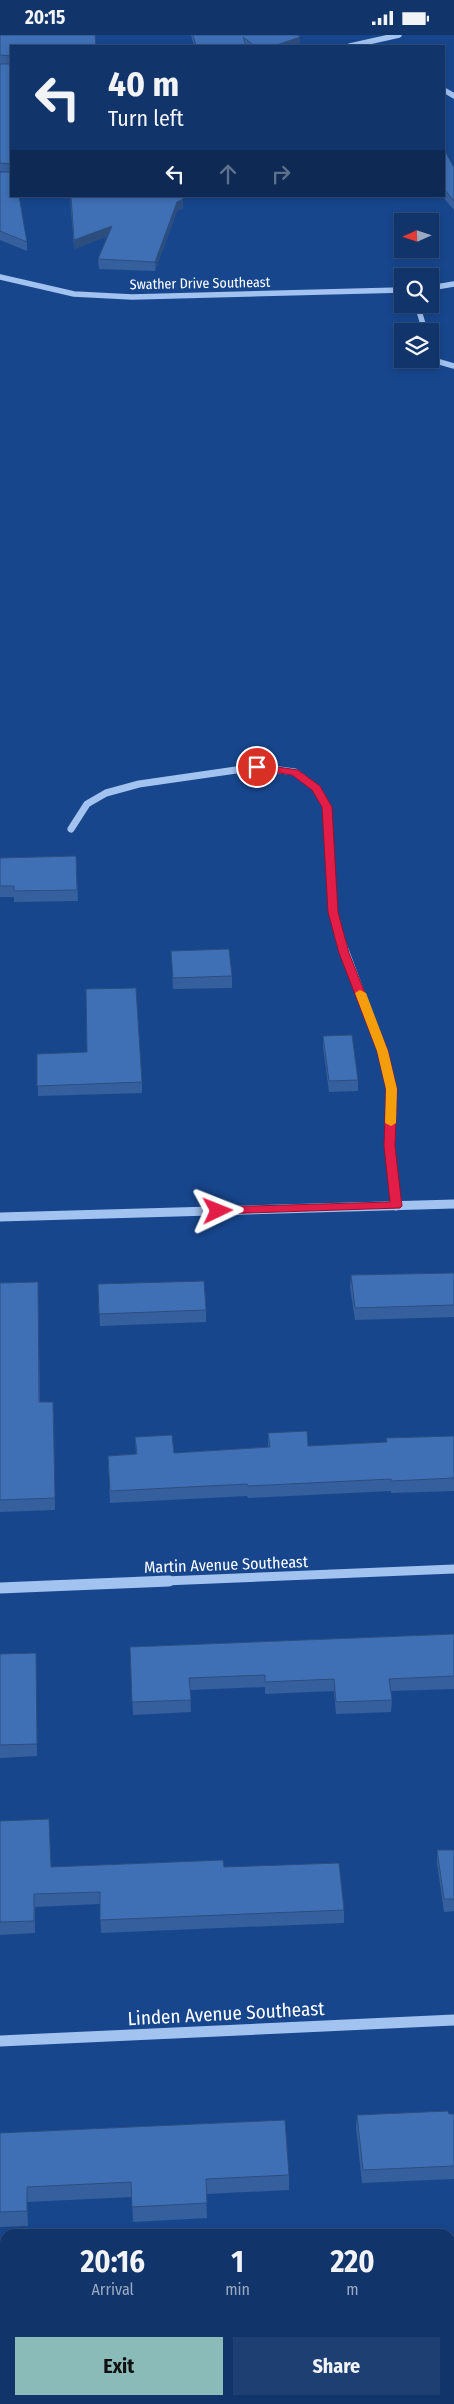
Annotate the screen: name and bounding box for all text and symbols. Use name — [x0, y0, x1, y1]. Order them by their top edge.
text: 20:15 — [25, 6, 65, 29]
text: 40 m — [108, 63, 179, 105]
icon: left — [25, 65, 90, 130]
text: Turn left — [108, 105, 184, 132]
icon: left — [161, 160, 189, 188]
icon: ahead — [214, 160, 242, 188]
icon: right — [267, 160, 295, 188]
north arrow — [394, 213, 439, 257]
map controls — [394, 213, 439, 368]
button: search — [394, 268, 439, 313]
street label: Swather Drive Southeast — [130, 274, 271, 293]
button: layers — [394, 323, 439, 368]
pin — [236, 746, 278, 788]
icon: arrive — [243, 753, 271, 781]
position arrow — [191, 1184, 243, 1236]
street label: Martin Avenue Southeast — [144, 1552, 309, 1577]
street label: Linden Avenue Southeast — [127, 1997, 326, 2030]
text: 20:16 — [80, 2244, 145, 2280]
text: 1 — [231, 2244, 244, 2280]
text: 220 — [330, 2244, 375, 2280]
text: Arrival — [91, 2280, 134, 2299]
text: min — [225, 2280, 250, 2299]
text: m — [346, 2280, 359, 2299]
button: Exit — [15, 2337, 223, 2395]
button: Share — [233, 2337, 440, 2395]

